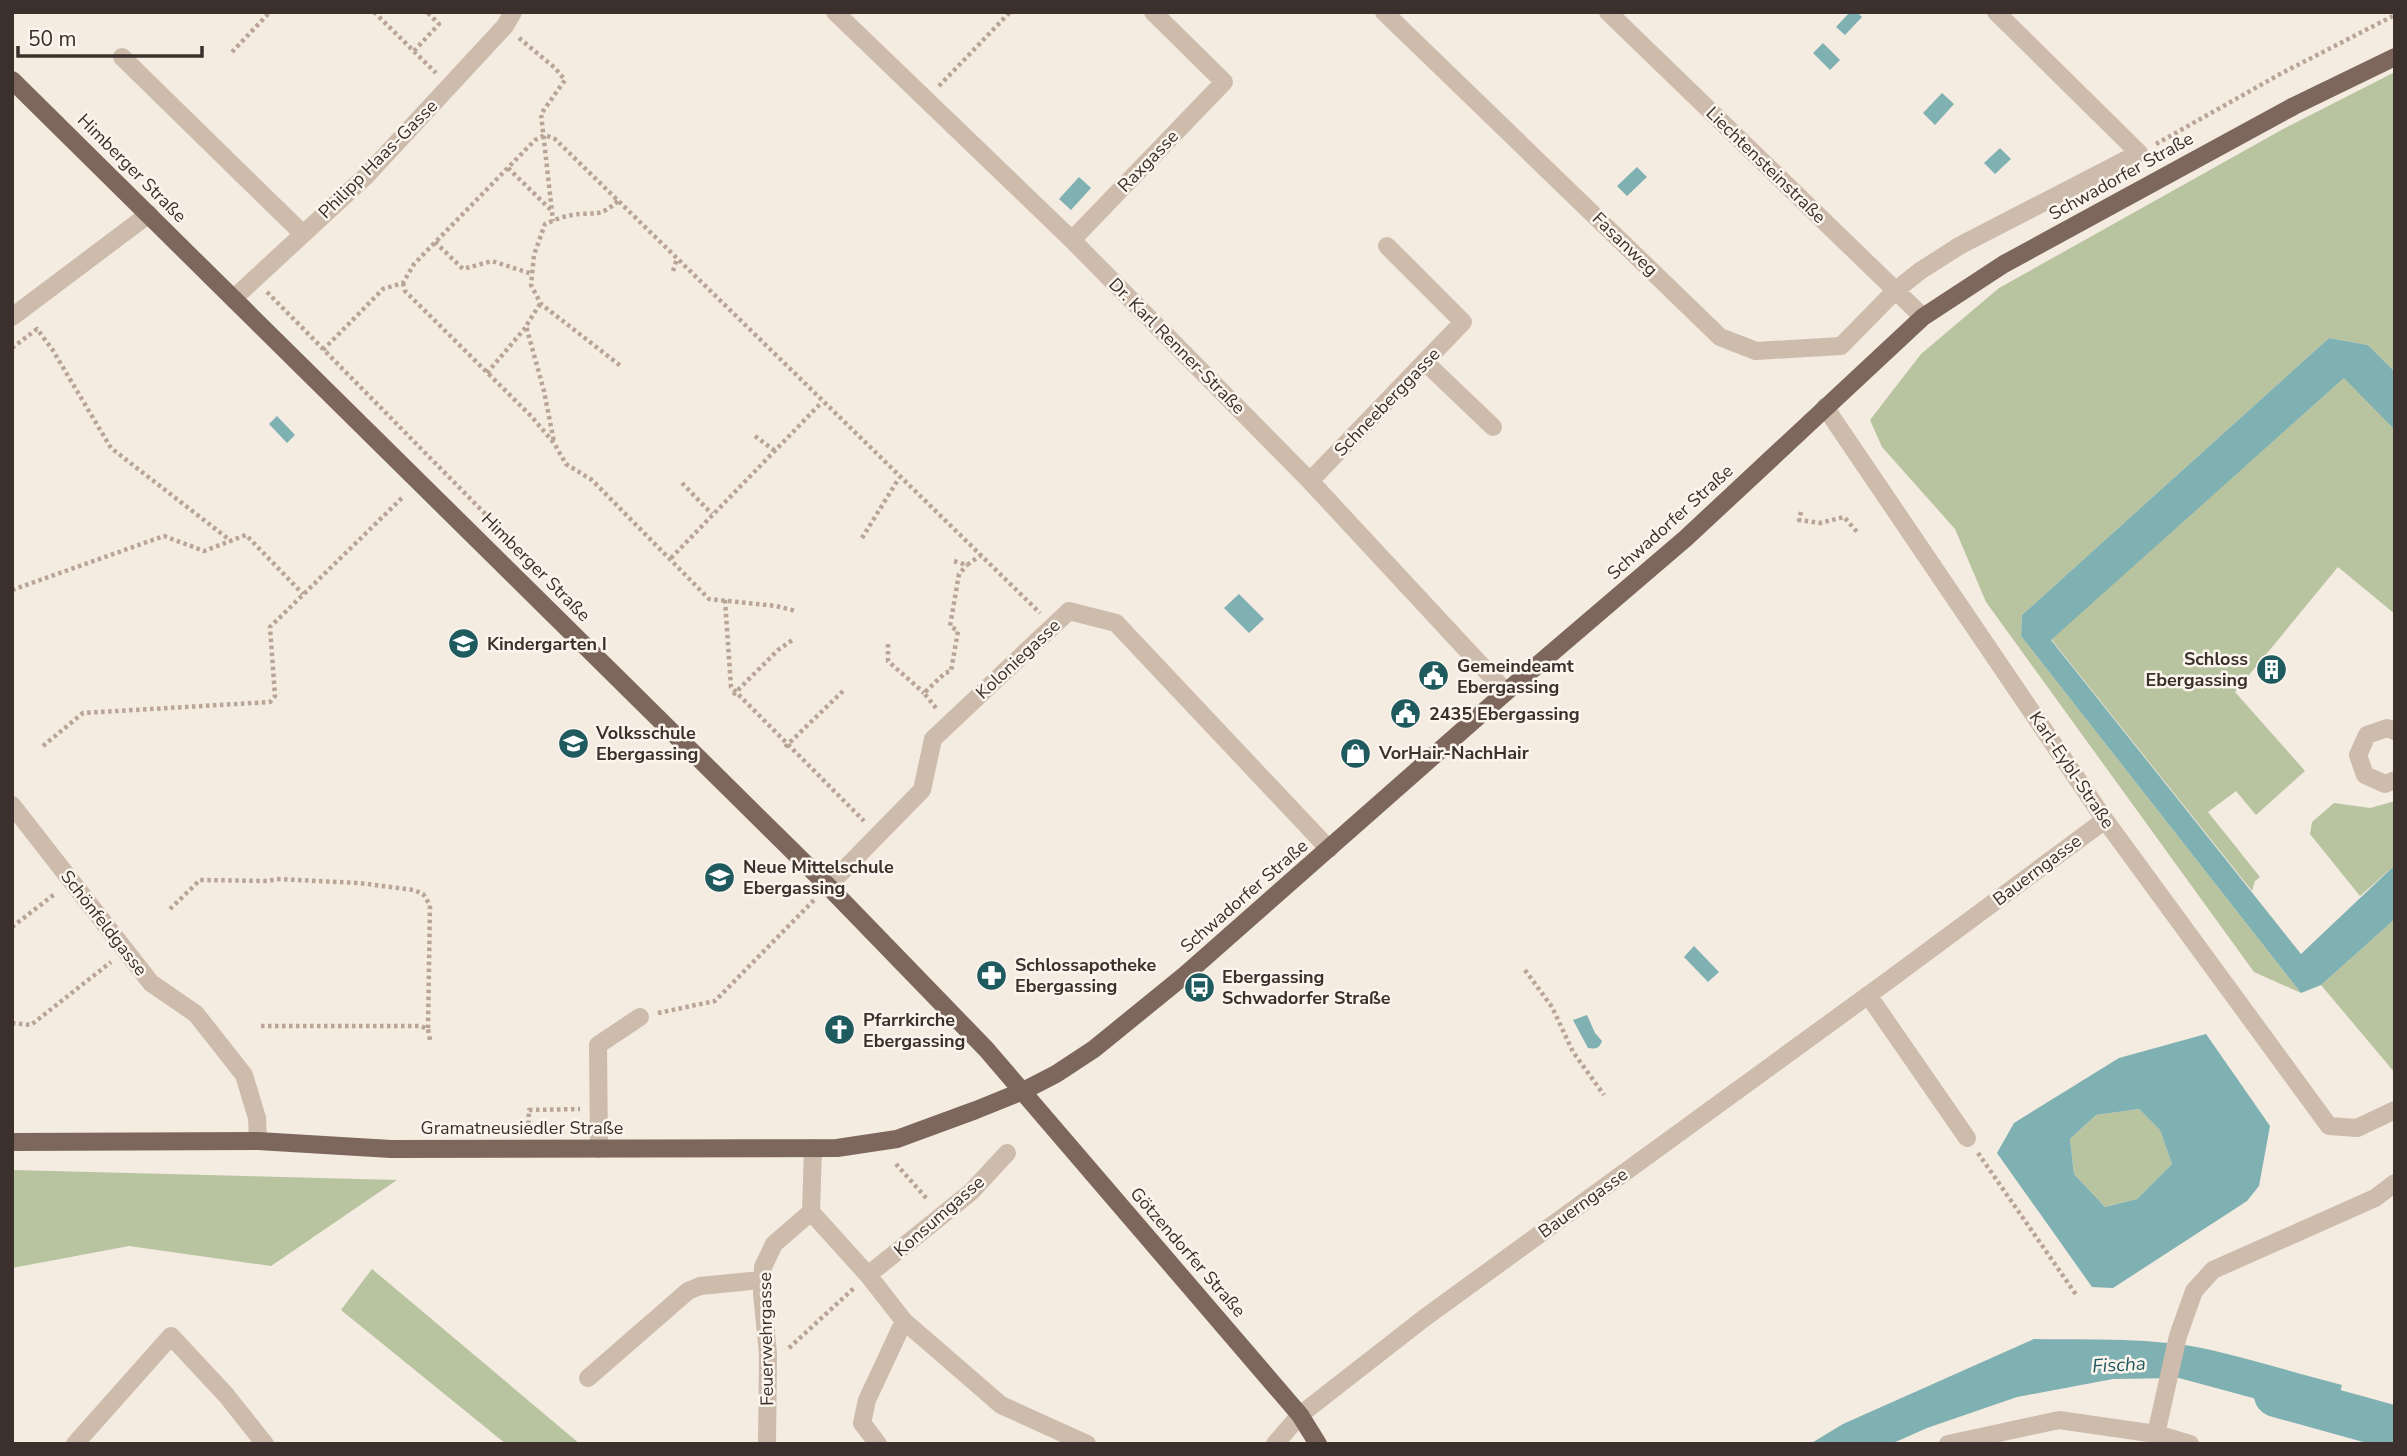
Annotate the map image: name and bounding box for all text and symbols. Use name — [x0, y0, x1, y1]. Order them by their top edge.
scale bar — [18, 14, 201, 58]
text: 50 m — [28, 25, 77, 53]
street label: Philipp Haas-Gasse — [313, 94, 443, 224]
street label: Liechtensteinstraße — [1701, 101, 1831, 229]
street label: Himberger Straße — [72, 108, 192, 228]
street label: Raxgasse — [1112, 125, 1184, 197]
street label: Schwadorfer Straße — [2044, 126, 2198, 226]
street label: Fasanweg — [1587, 207, 1663, 281]
street label: Dr. Karl Renner-Straße — [1103, 272, 1251, 420]
street label: Schneeberggasse — [1329, 342, 1445, 462]
street label: Schwadorfer Straße — [1602, 459, 1738, 585]
street label: Himberger Straße — [476, 507, 596, 627]
street label: Koloniegasse — [971, 614, 1065, 704]
school or university icon: Kindergarten I — [447, 627, 481, 661]
place label: Kindergarten I — [487, 632, 607, 656]
place label: Schloss Ebergassing — [2146, 647, 2248, 692]
building icon: Schloss Ebergassing — [2254, 652, 2288, 686]
place label: Gemeindeamt Ebergassing — [1457, 654, 1574, 699]
public building icon: Gemeindeamt Ebergassing — [1417, 659, 1451, 693]
public building icon: 2435 Ebergassing — [1389, 697, 1423, 731]
place label: 2435 Ebergassing — [1429, 702, 1580, 726]
street label: Karl-Eybl-Straße — [2024, 707, 2120, 833]
place label: Volksschule Ebergassing — [595, 721, 699, 766]
school or university icon: Volksschule Ebergassing — [556, 726, 590, 760]
shop icon: VorHair-NachHair — [1339, 736, 1373, 770]
place label: VorHair-NachHair — [1378, 741, 1529, 765]
street label: Bauerngasse — [1988, 829, 2086, 911]
street label: Schwadorfer Straße — [1175, 834, 1313, 958]
place label: Neue Mittelschule Ebergassing — [743, 855, 894, 900]
school or university icon: Neue Mittelschule Ebergassing — [703, 860, 737, 894]
street label: Schönfeldgasse — [55, 865, 153, 981]
place label: Schlossapotheke Ebergassing — [1015, 953, 1157, 998]
pharmacy icon: Schlossapotheke Ebergassing — [975, 958, 1009, 992]
place label: Ebergassing Schwadorfer Straße — [1222, 965, 1391, 1010]
bus stop icon: Ebergassing Schwadorfer Straße — [1182, 970, 1216, 1004]
place label: Pfarrkirche Ebergassing — [863, 1008, 966, 1053]
church icon: Pfarrkirche Ebergassing — [823, 1013, 857, 1047]
street label: Gramatneusiedler Straße — [421, 1116, 623, 1140]
street label: Bauerngasse — [1533, 1162, 1633, 1244]
street label: Konsumgasse — [889, 1170, 989, 1262]
street label: Götzendorfer Straße — [1125, 1182, 1251, 1322]
street label: Feuerwehrgasse — [753, 1272, 779, 1406]
water label: Fischa — [2092, 1351, 2147, 1379]

